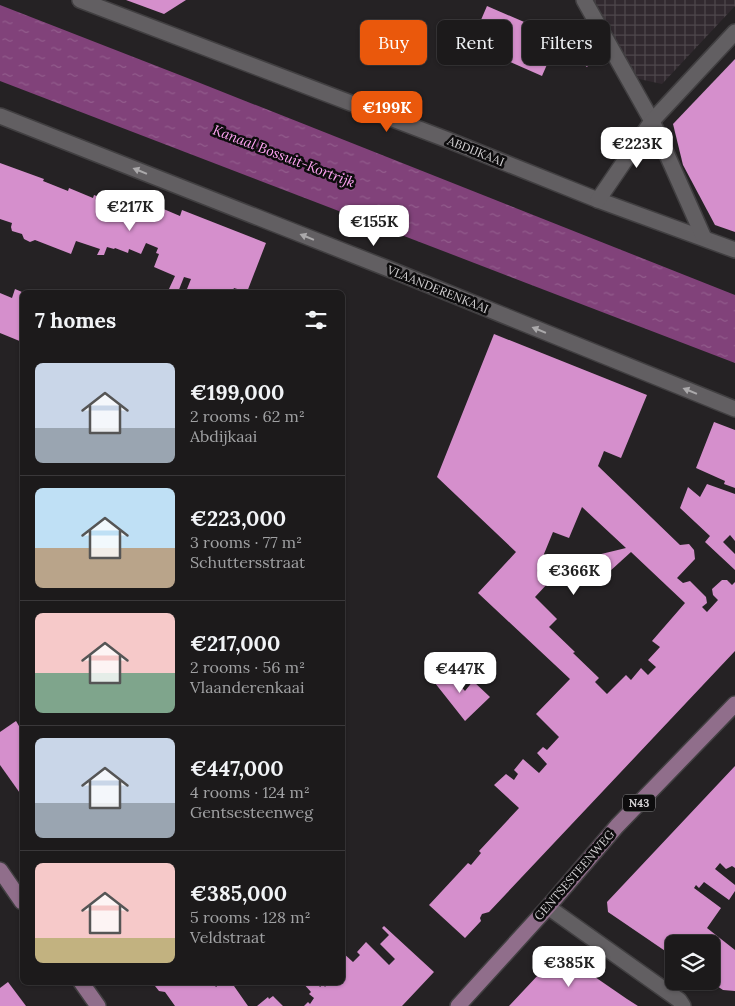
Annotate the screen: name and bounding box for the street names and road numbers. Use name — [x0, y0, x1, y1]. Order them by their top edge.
street label: ABDIJKAAI — [444, 132, 507, 169]
street label: VLAANDERENKAAI — [384, 261, 491, 316]
road number: N43 — [623, 794, 655, 811]
street label: GENTSESTEENWEG — [531, 827, 617, 923]

